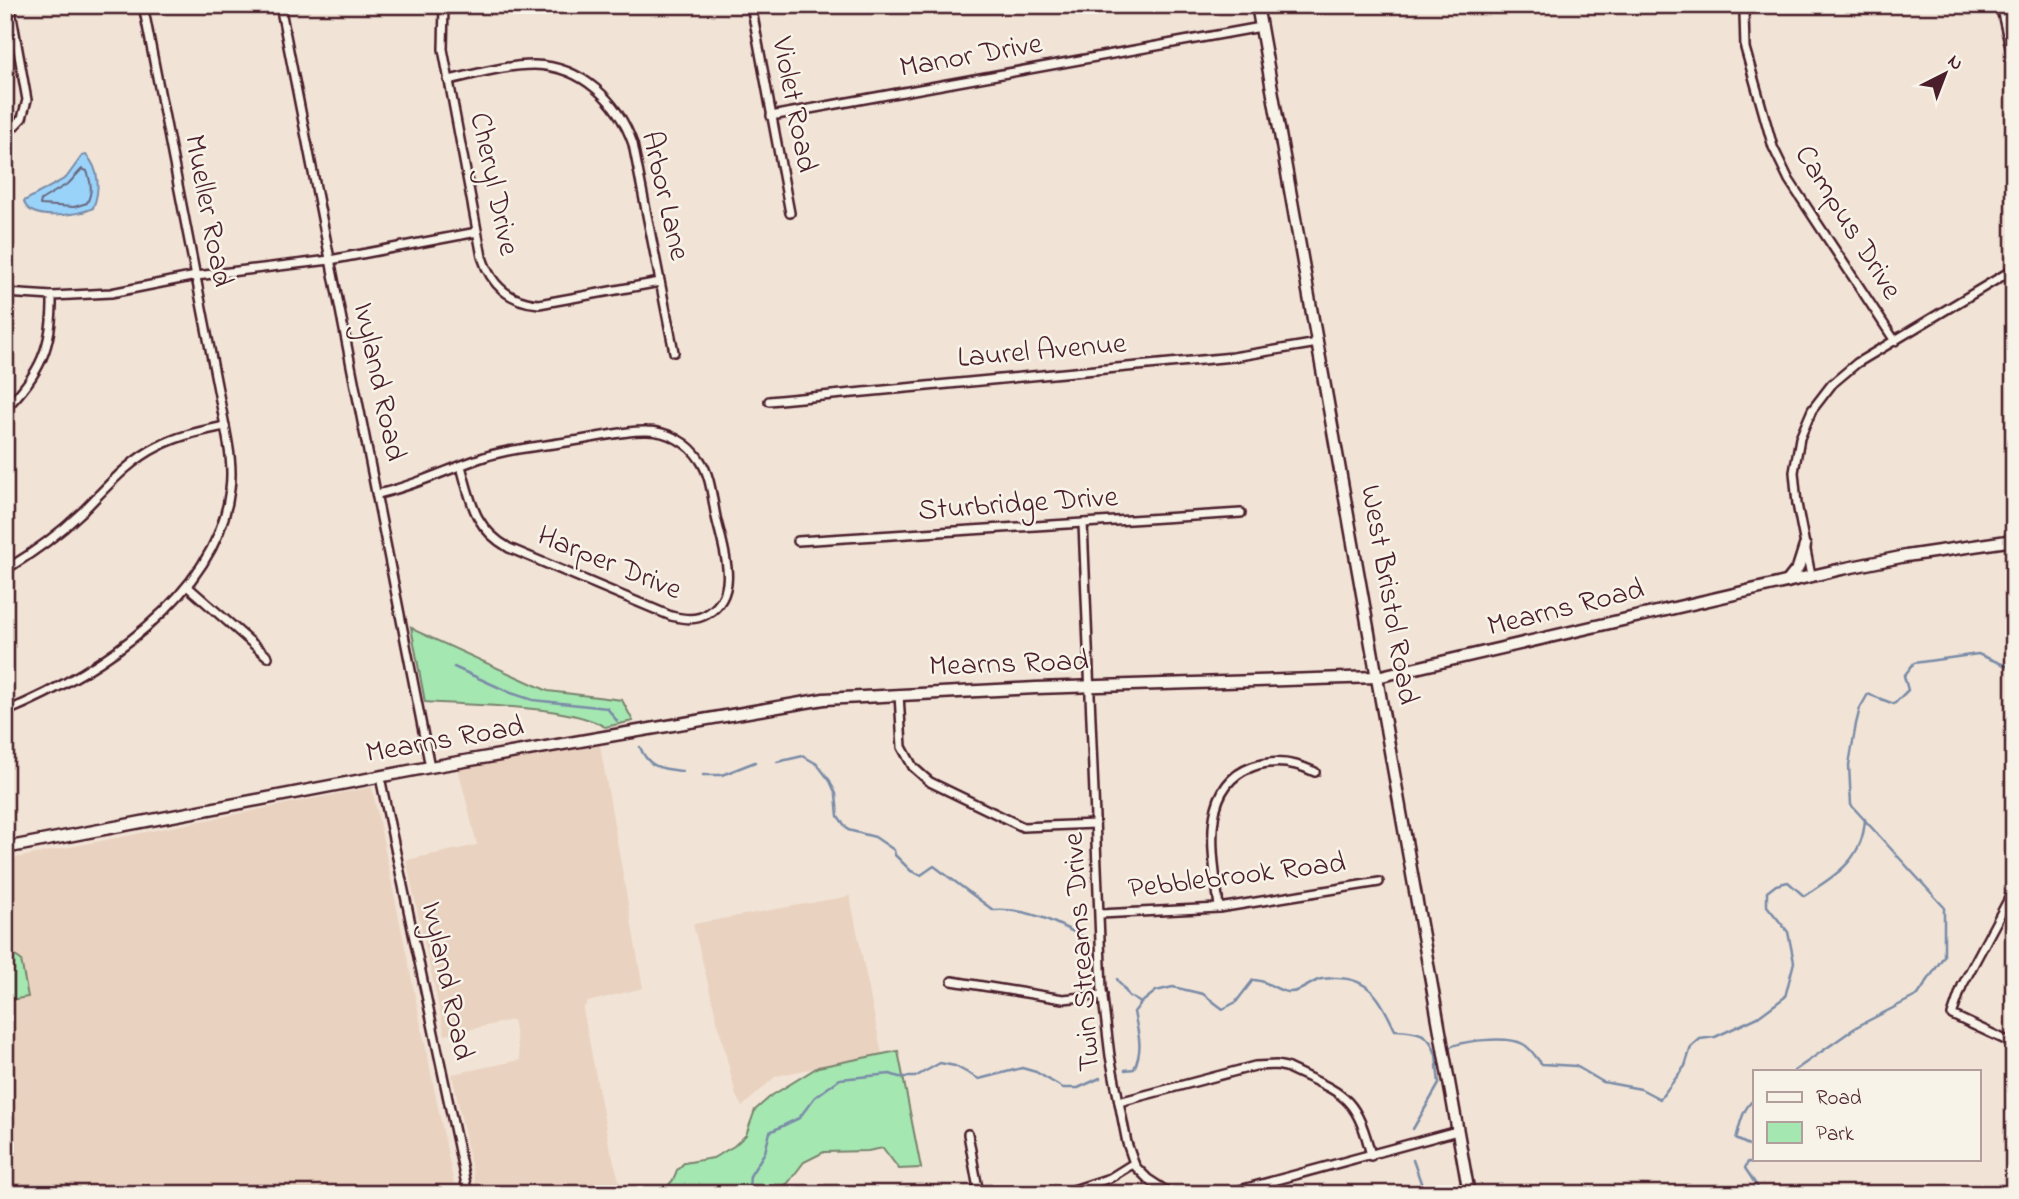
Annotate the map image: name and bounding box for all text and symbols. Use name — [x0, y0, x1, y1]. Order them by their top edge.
street label: Manor Drive — [896, 23, 1046, 91]
street label: Violet Road — [758, 33, 828, 177]
north arrow — [1910, 38, 1980, 108]
text: N — [1941, 49, 1969, 78]
street label: Cheryl Drive — [456, 108, 530, 260]
street label: Arbor Lane — [628, 127, 700, 266]
street label: Mueller Road — [171, 131, 243, 291]
street label: Campus Drive — [1782, 137, 1912, 309]
street label: Ivyland Road — [340, 299, 416, 465]
street label: Laurel Avenue — [956, 323, 1129, 381]
street label: Sturbridge Drive — [917, 476, 1120, 534]
street label: West Bristol Road — [1347, 482, 1429, 708]
street label: Harper Drive — [530, 515, 688, 613]
street label: Mearns Road — [1483, 568, 1649, 650]
street label: Mearns Road — [928, 640, 1090, 690]
street label: Mearns Road — [362, 705, 528, 777]
street label: Twin Streams Drive — [1053, 830, 1113, 1073]
street label: Pebblebrook Road — [1126, 842, 1348, 912]
street label: Ivyland Road — [408, 898, 484, 1064]
legend — [1753, 1070, 1980, 1160]
text: Road — [1816, 1084, 1862, 1114]
text: Park — [1816, 1120, 1855, 1150]

